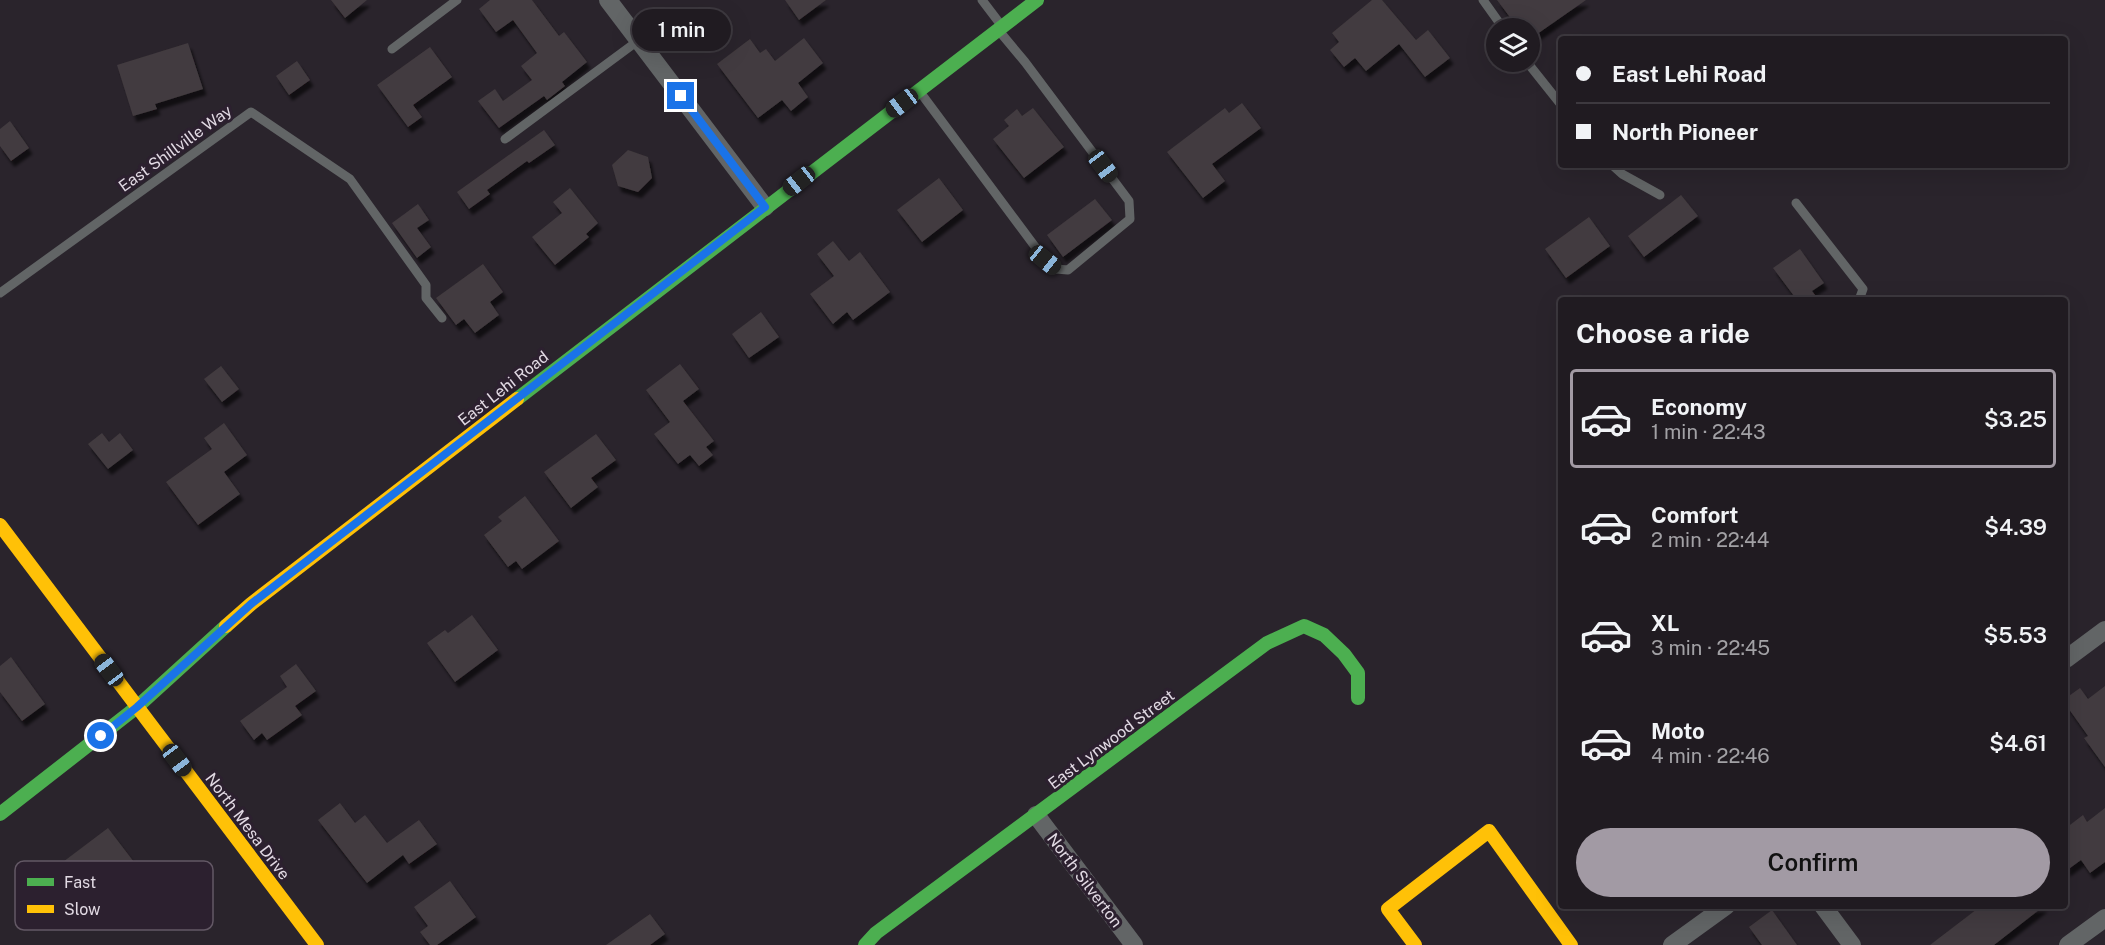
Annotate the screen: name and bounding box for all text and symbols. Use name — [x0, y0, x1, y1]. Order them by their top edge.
callout: 1 min — [632, 9, 730, 51]
text: 1 min — [658, 18, 705, 42]
map controls — [1486, 18, 1540, 72]
button: layers — [1486, 18, 1540, 72]
text: East Lehi Road — [1612, 61, 1766, 87]
route end — [667, 82, 694, 109]
car — [882, 85, 922, 121]
street label: East Shillville Way — [115, 101, 236, 196]
text: North Pioneer — [1612, 119, 1758, 145]
car — [1085, 146, 1121, 186]
car — [779, 163, 819, 199]
car — [1025, 242, 1065, 278]
text: Choose a ride — [1576, 317, 1750, 349]
street label: East Lehi Road — [454, 347, 552, 430]
icon: car — [1579, 392, 1633, 446]
text: Economy — [1651, 394, 1747, 420]
text: $3.25 — [1984, 406, 2047, 432]
text: 1 min · 22:43 — [1651, 420, 1766, 444]
icon: car — [1579, 500, 1633, 554]
text: Comfort — [1651, 502, 1738, 528]
text: $4.39 — [1984, 514, 2047, 540]
text: 2 min · 22:44 — [1651, 528, 1769, 552]
icon: car — [1579, 608, 1633, 662]
text: XL — [1651, 610, 1679, 636]
text: $5.53 — [1983, 622, 2047, 648]
text: 3 min · 22:45 — [1651, 636, 1770, 660]
car — [91, 650, 127, 690]
street label: East Lynwood Street — [1044, 686, 1178, 793]
icon: car — [1579, 716, 1633, 770]
text: Moto — [1651, 718, 1705, 744]
route start — [87, 722, 114, 749]
text: $4.61 — [1989, 730, 2047, 756]
car — [159, 740, 195, 780]
text: 4 min · 22:46 — [1651, 744, 1770, 768]
street label: North Mesa Drive — [201, 769, 294, 883]
button: Confirm — [1576, 828, 2050, 897]
street label: North Silverton — [1043, 829, 1126, 931]
legend — [15, 861, 213, 930]
text: Fast — [64, 873, 96, 892]
text: Slow — [64, 900, 101, 919]

